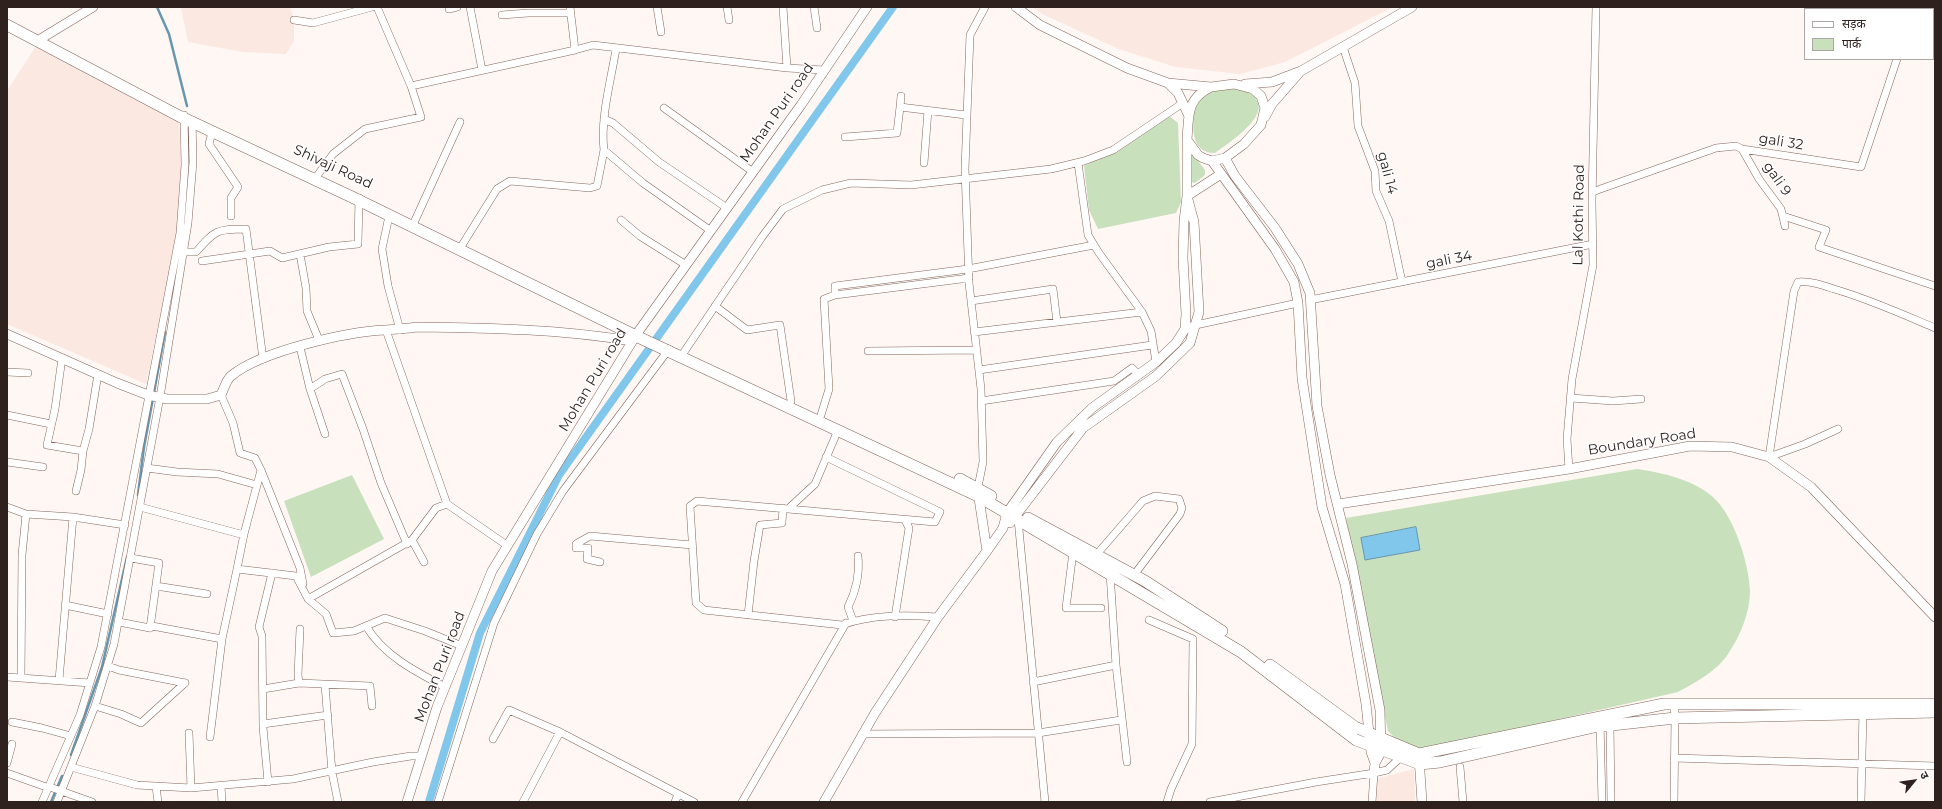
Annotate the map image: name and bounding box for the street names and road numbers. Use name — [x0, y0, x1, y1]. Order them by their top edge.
street label: Mohan Puri road — [736, 60, 818, 166]
street label: gali 32 — [1758, 130, 1804, 154]
street label: Shivaji Road — [291, 141, 375, 193]
street label: gali 14 — [1373, 150, 1401, 196]
street label: gali 9 — [1759, 159, 1795, 199]
street label: Lal Kothi Road — [1570, 164, 1588, 266]
street label: gali 34 — [1425, 247, 1473, 273]
street label: Mohan Puri road — [556, 325, 630, 435]
street label: Boundary Road — [1587, 425, 1697, 459]
street label: Mohan Puri road — [411, 609, 469, 725]

